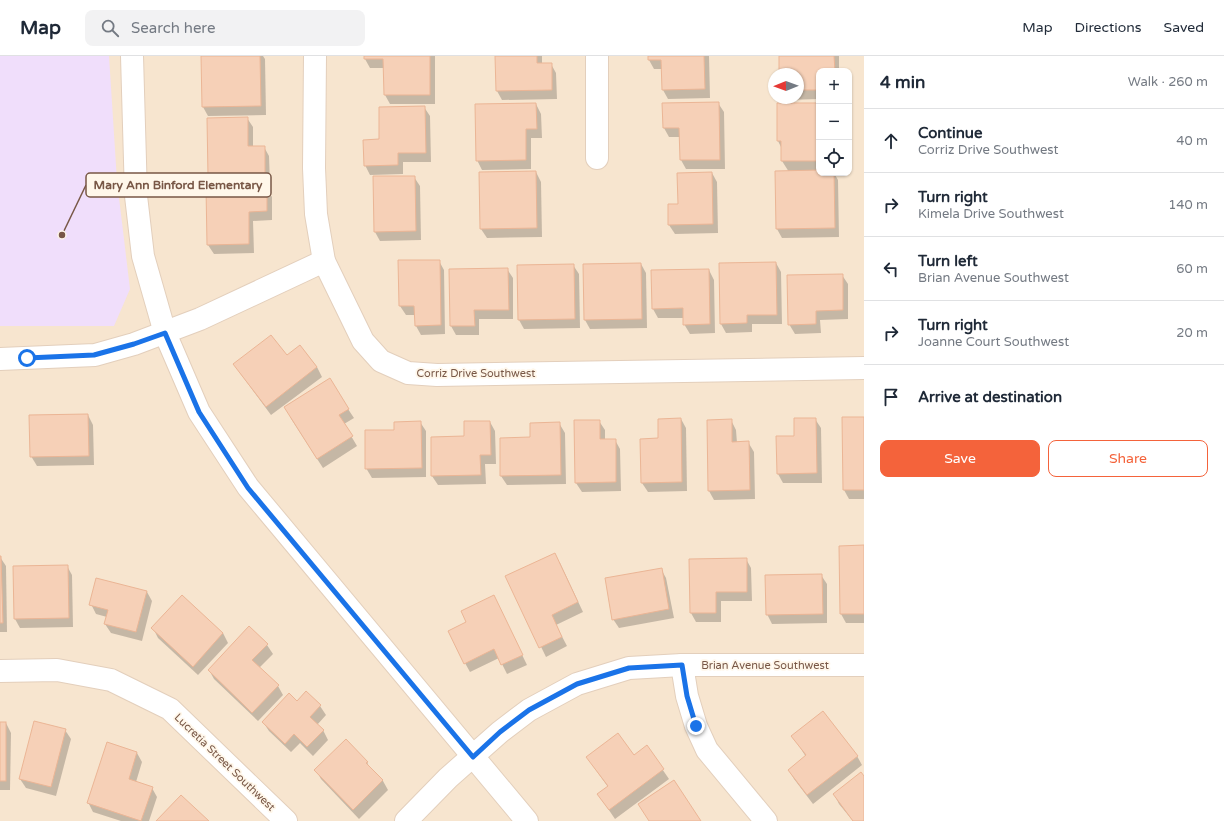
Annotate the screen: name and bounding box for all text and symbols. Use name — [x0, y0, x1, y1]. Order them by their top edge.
search box — [85, 10, 365, 46]
text: Map — [20, 17, 61, 39]
icon: search — [99, 17, 121, 39]
text: Search here — [131, 19, 215, 37]
text: Map — [1022, 19, 1053, 36]
text: Directions — [1075, 19, 1142, 36]
text: Saved — [1164, 19, 1204, 36]
north arrow — [768, 68, 804, 104]
map controls — [816, 68, 852, 176]
button: + — [816, 68, 852, 104]
text: 4 min — [880, 72, 925, 93]
text: Walk · 260 m — [1128, 74, 1208, 90]
button: − — [816, 104, 852, 140]
text: Continue — [918, 124, 982, 142]
icon: ahead — [880, 130, 902, 152]
text: 40 m — [1176, 133, 1208, 149]
button: locate — [816, 140, 852, 176]
text: Corriz Drive Southwest — [918, 142, 1059, 158]
callout: Mary Ann Binford Elementary — [86, 173, 271, 197]
text: Mary Ann Binford Elementary — [94, 178, 263, 193]
text: Turn right — [918, 188, 988, 206]
icon: right — [880, 194, 902, 216]
text: 140 m — [1168, 197, 1208, 213]
text: Kimela Drive Southwest — [918, 206, 1064, 222]
text: Turn left — [918, 252, 978, 270]
icon: left — [880, 258, 902, 280]
text: 60 m — [1176, 261, 1208, 277]
text: Brian Avenue Southwest — [918, 270, 1069, 286]
text: Turn right — [918, 316, 988, 334]
icon: right — [880, 322, 902, 344]
text: 20 m — [1176, 325, 1208, 341]
text: Joanne Court Southwest — [918, 334, 1069, 350]
route start — [18, 349, 36, 367]
street label: Corriz Drive Southwest — [417, 367, 535, 380]
icon: arrive — [880, 386, 902, 408]
text: Arrive at destination — [918, 388, 1062, 406]
button: Save — [880, 440, 1040, 477]
button: Share — [1048, 440, 1208, 477]
street label: Brian Avenue Southwest — [701, 659, 829, 672]
street label: Lucretia Street Southwest — [172, 711, 278, 814]
route end — [687, 717, 705, 735]

